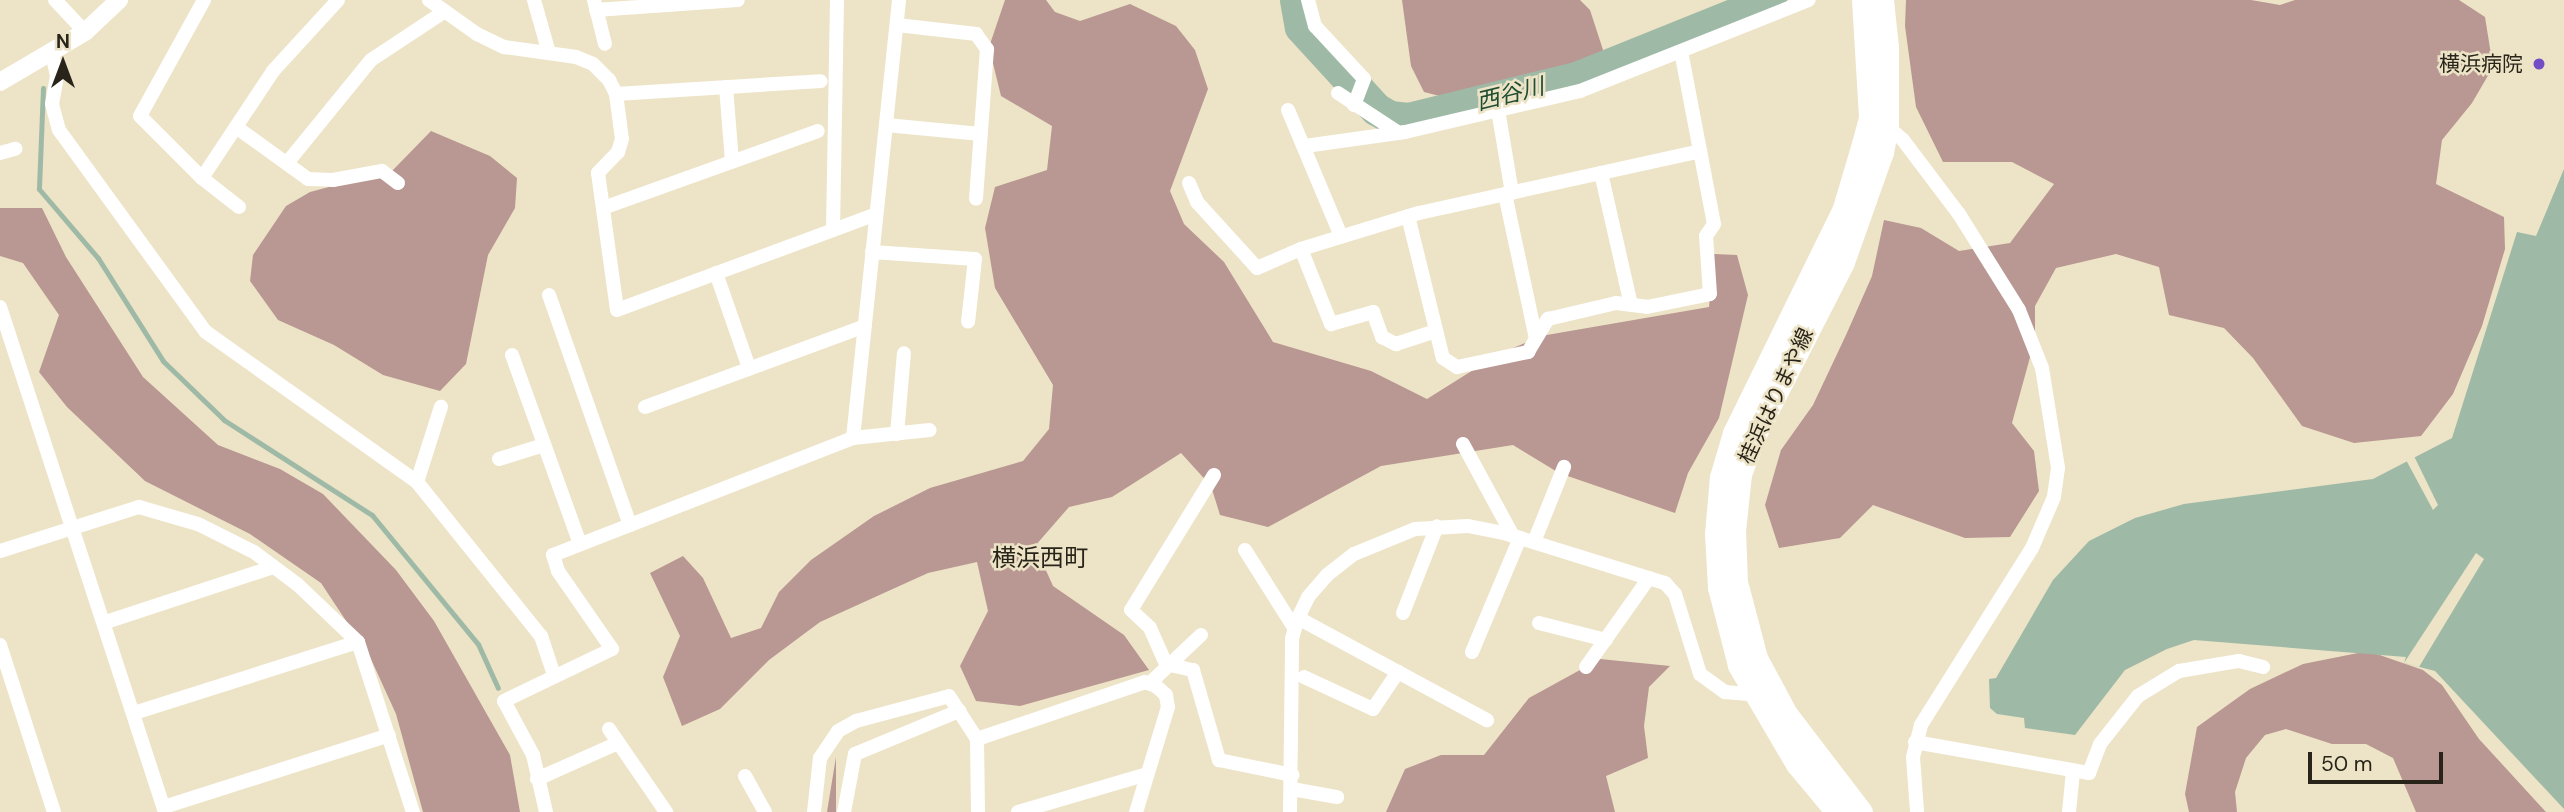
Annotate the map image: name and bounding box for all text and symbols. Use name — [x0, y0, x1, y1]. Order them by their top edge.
north arrow — [28, 28, 98, 98]
text: N — [56, 29, 70, 54]
place label: 横浜病院 — [2439, 51, 2523, 77]
marker: 横浜病院 — [2529, 54, 2549, 74]
water label: 西谷川 — [1473, 72, 1547, 116]
street label: 桂浜はりまや線 — [1734, 324, 1818, 468]
district label: 横浜西町 — [992, 544, 1088, 572]
scale bar — [2312, 738, 2447, 782]
text: 50 m — [2321, 750, 2372, 778]

